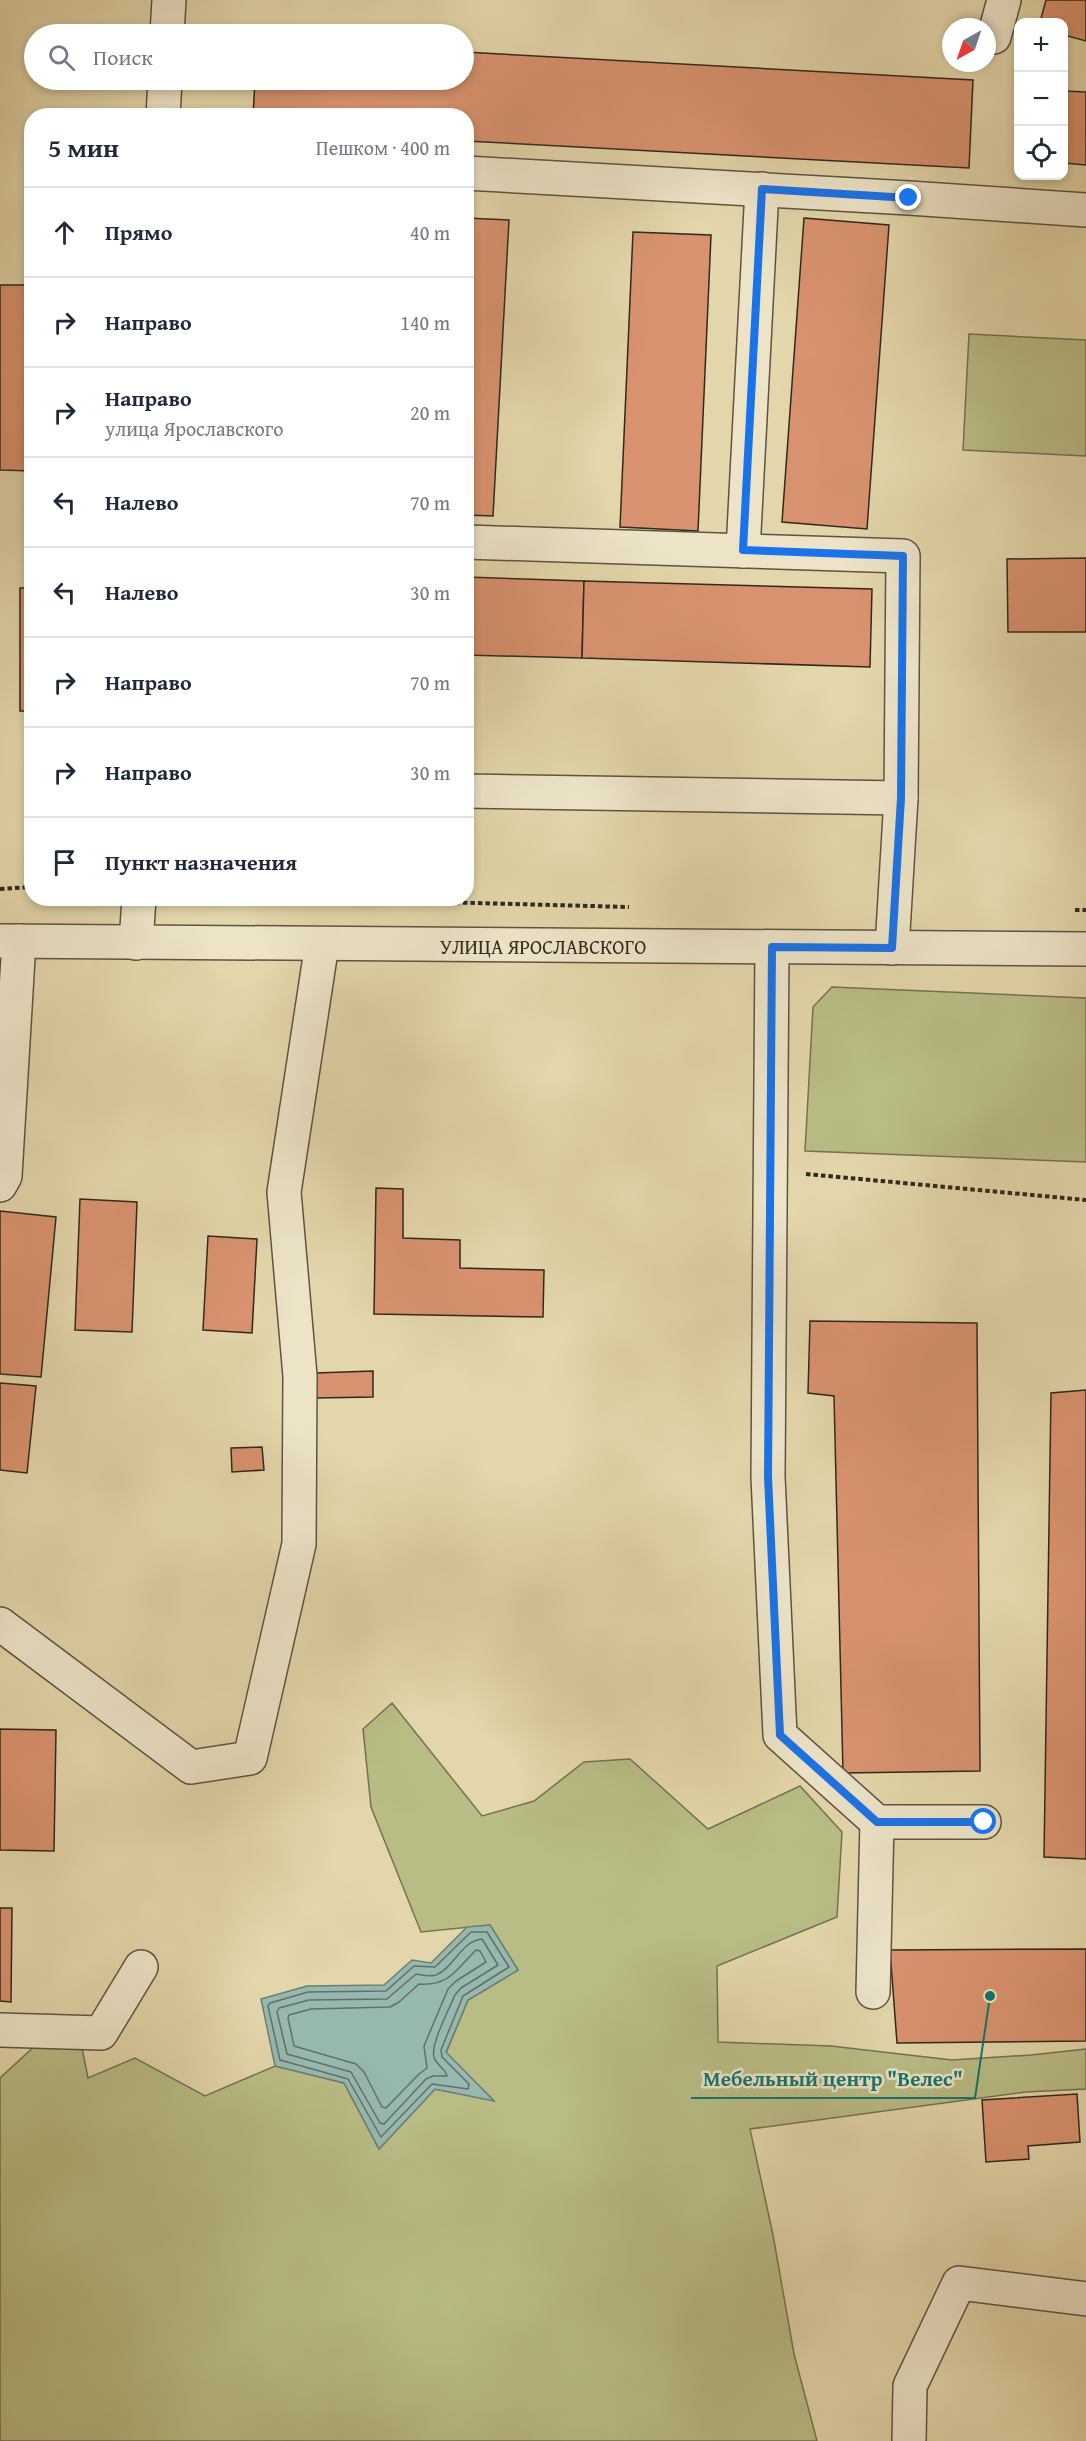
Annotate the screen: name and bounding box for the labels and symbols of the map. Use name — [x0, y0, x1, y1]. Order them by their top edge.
north arrow — [942, 18, 996, 72]
route end — [895, 184, 921, 210]
street label: УЛИЦА ЯРОСЛАВСКОГО — [440, 932, 646, 961]
route start — [970, 1808, 996, 1834]
callout: Мебельный центр "Велес" — [691, 2059, 975, 2098]
text: Мебельный центр "Велес" — [703, 2063, 963, 2094]

